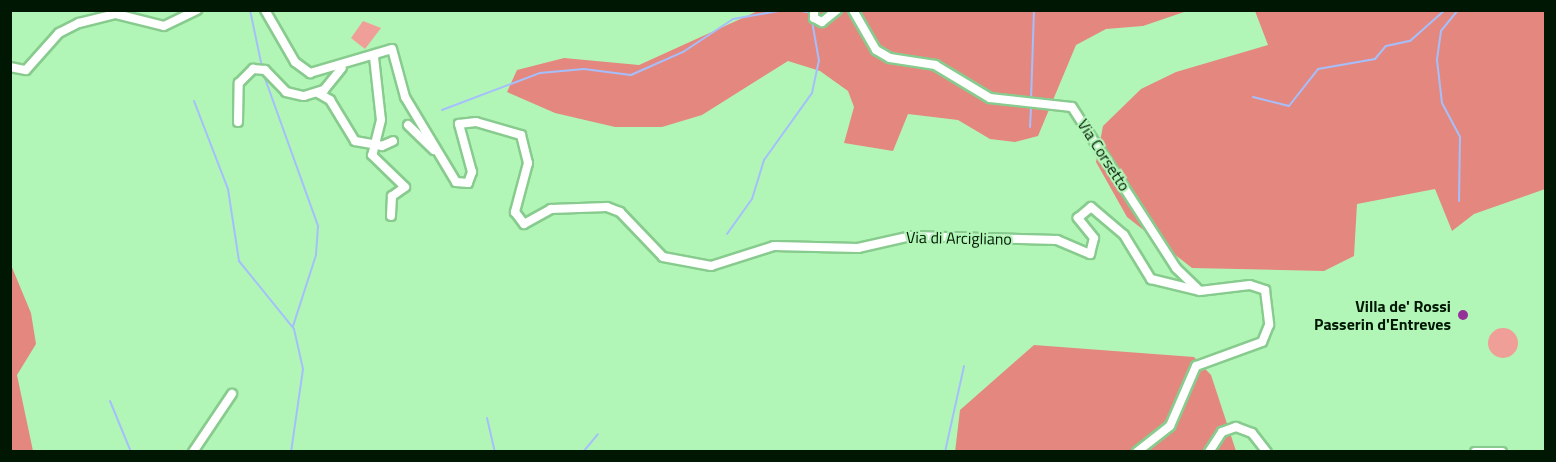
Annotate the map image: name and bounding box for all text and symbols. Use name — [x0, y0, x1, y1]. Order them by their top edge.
street label: Via Corsetto — [1074, 115, 1134, 195]
street label: Via di Arcigliano — [906, 227, 1012, 249]
place label: Villa de' Rossi Passerin d'Entreves — [1314, 296, 1451, 334]
marker: Villa de' Rossi Passerin d'Entreves — [1456, 308, 1470, 322]

